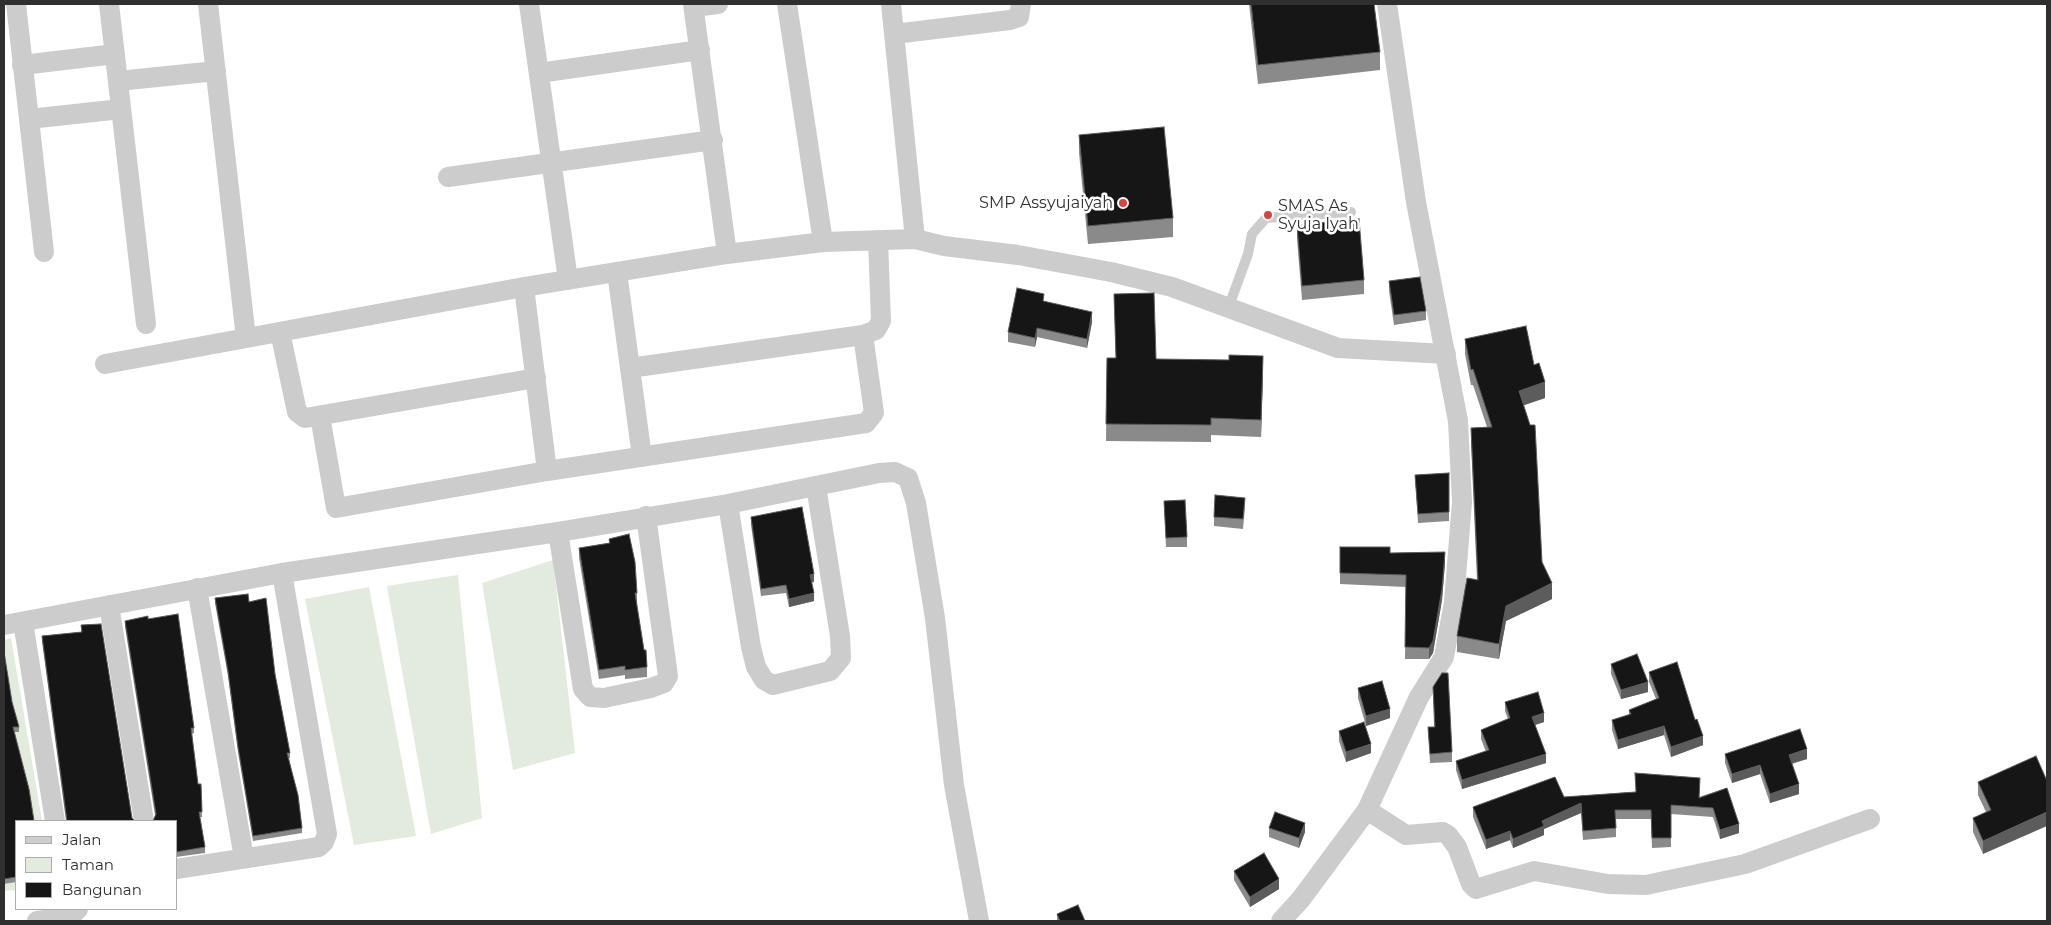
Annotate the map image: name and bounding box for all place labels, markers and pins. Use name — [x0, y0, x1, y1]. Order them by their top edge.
place label: SMP Assyujaiyah — [979, 193, 1113, 213]
place label: SMAS As Syuja Iyah — [1278, 196, 1359, 234]
marker: SMP Assyujaiyah — [1117, 197, 1129, 209]
marker: SMAS As Syuja Iyah — [1262, 209, 1274, 221]

